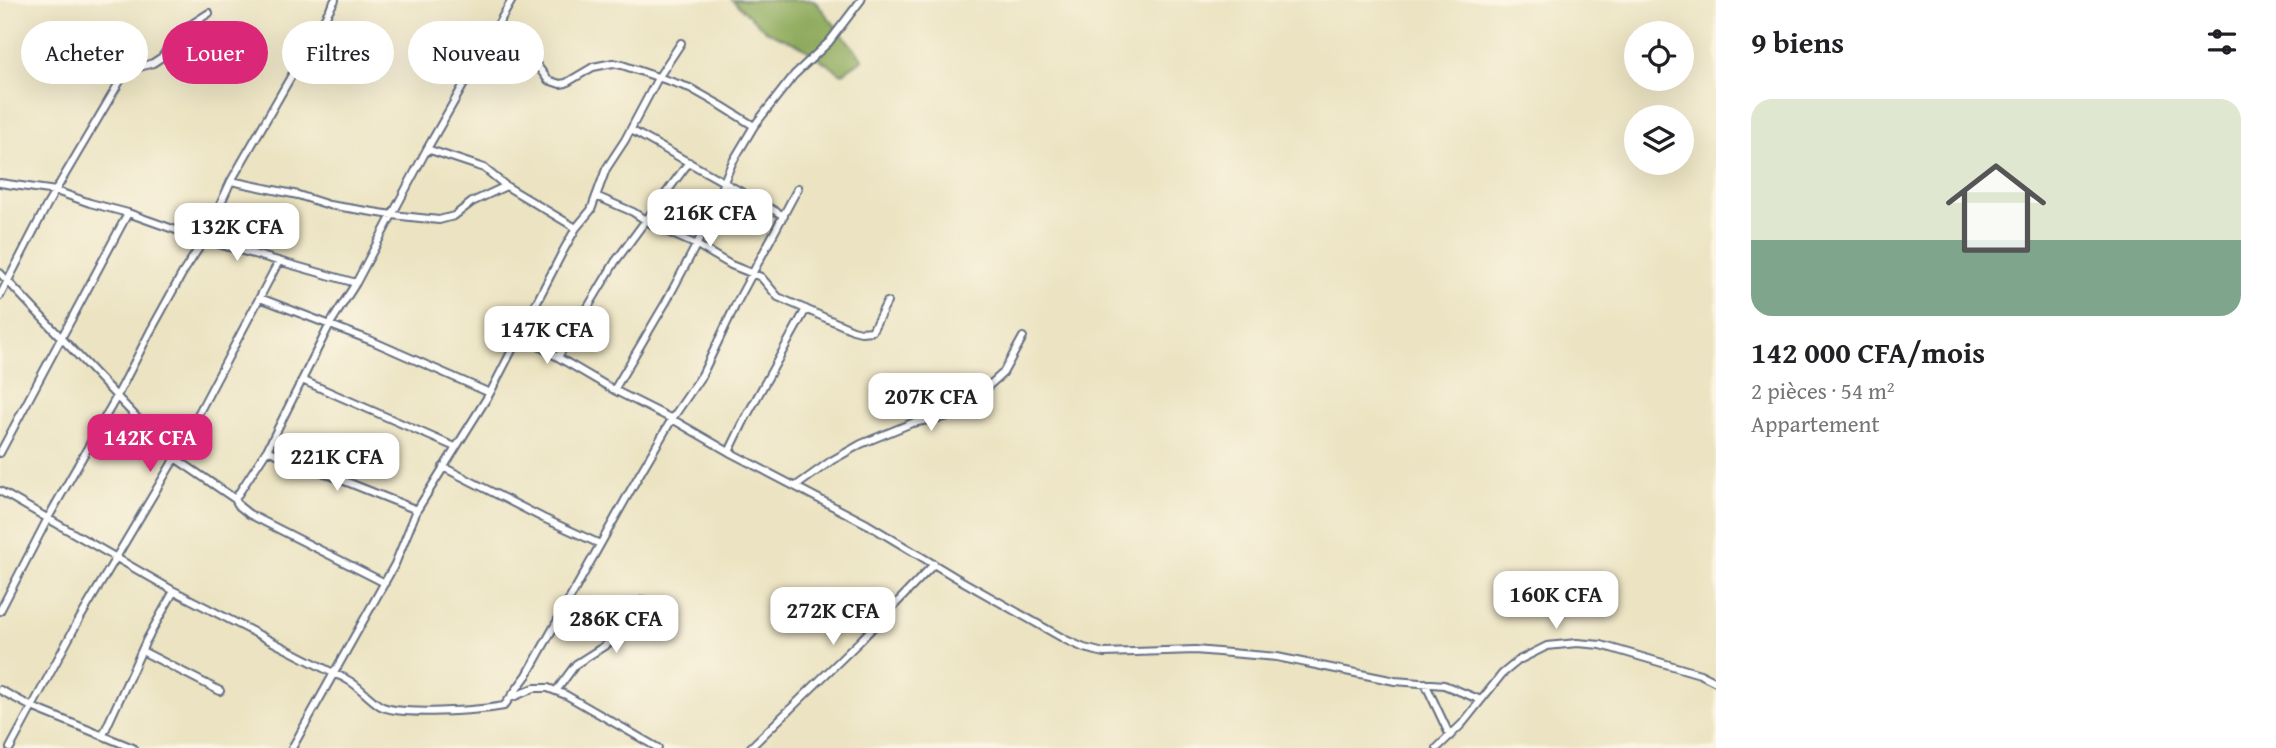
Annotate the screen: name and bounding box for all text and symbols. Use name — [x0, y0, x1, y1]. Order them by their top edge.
text: 9 biens — [1751, 20, 1844, 64]
chip: Acheter — [21, 21, 148, 84]
chip: Louer — [162, 21, 268, 84]
chip: Filtres — [282, 21, 394, 84]
chip: Nouveau — [408, 21, 544, 84]
map controls — [1624, 21, 1694, 175]
button: locate — [1624, 21, 1694, 91]
icon: filters — [2203, 23, 2241, 61]
button: layers — [1624, 105, 1694, 175]
icon: home — [1933, 145, 2059, 271]
pin: 216K CFA — [638, 190, 782, 249]
text: 216K CFA — [663, 195, 757, 228]
pin: 132K CFA — [165, 204, 309, 263]
text: 132K CFA — [190, 209, 284, 242]
pin: 147K CFA — [475, 306, 619, 366]
text: 147K CFA — [500, 312, 594, 345]
text: 142 000 CFA/mois — [1751, 330, 1985, 374]
pin: 207K CFA — [859, 374, 1003, 433]
text: 2 pièces · 54 m² — [1751, 374, 1895, 407]
text: 207K CFA — [884, 379, 978, 412]
text: Appartement — [1751, 407, 1880, 440]
pin: 142K CFA — [78, 414, 222, 474]
text: 142K CFA — [103, 420, 197, 453]
pin: 221K CFA — [265, 434, 409, 493]
text: 221K CFA — [290, 439, 384, 472]
pin: 160K CFA — [1484, 572, 1628, 631]
text: 160K CFA — [1509, 577, 1603, 610]
pin: 272K CFA — [761, 588, 905, 647]
text: 272K CFA — [786, 593, 880, 626]
pin: 286K CFA — [544, 596, 688, 655]
text: 286K CFA — [569, 601, 663, 634]

